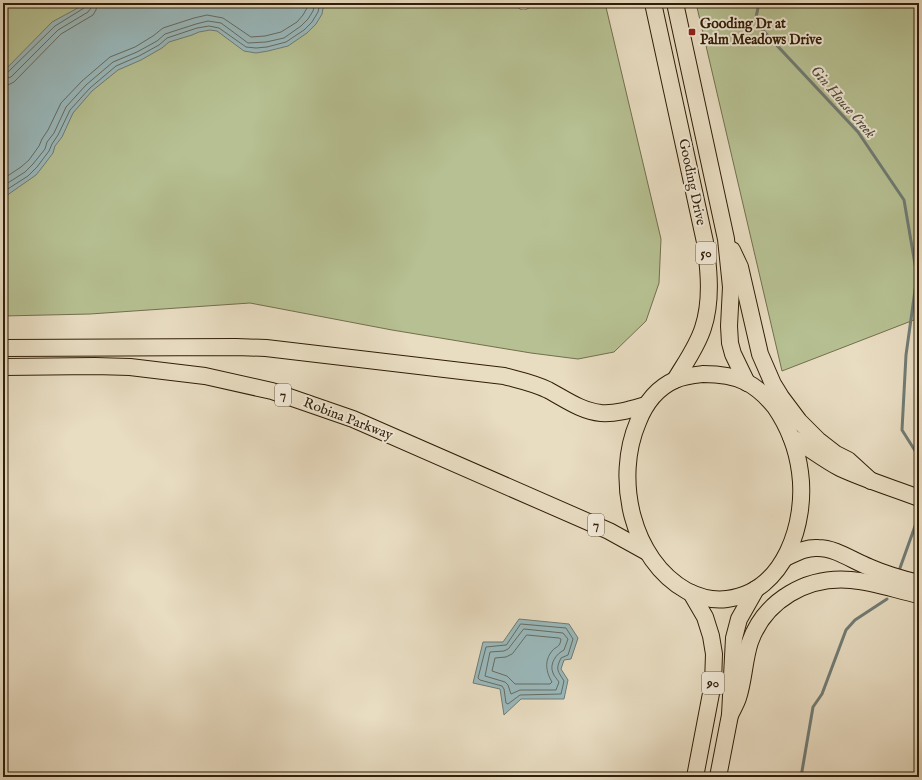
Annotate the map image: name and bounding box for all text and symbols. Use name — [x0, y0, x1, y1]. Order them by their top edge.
place label: Gooding Dr at Palm Meadows Drive — [700, 15, 822, 49]
marker: Gooding Dr at Palm Meadows Drive — [687, 27, 697, 37]
water label: Gin House Creek — [806, 62, 880, 142]
street label: Gooding Drive — [674, 137, 710, 228]
road number: 50 — [696, 242, 716, 264]
road number: 7 — [275, 384, 291, 406]
street label: Robina Parkway — [301, 394, 395, 444]
road number: 7 — [588, 514, 604, 536]
road number: 90 — [702, 672, 724, 694]

